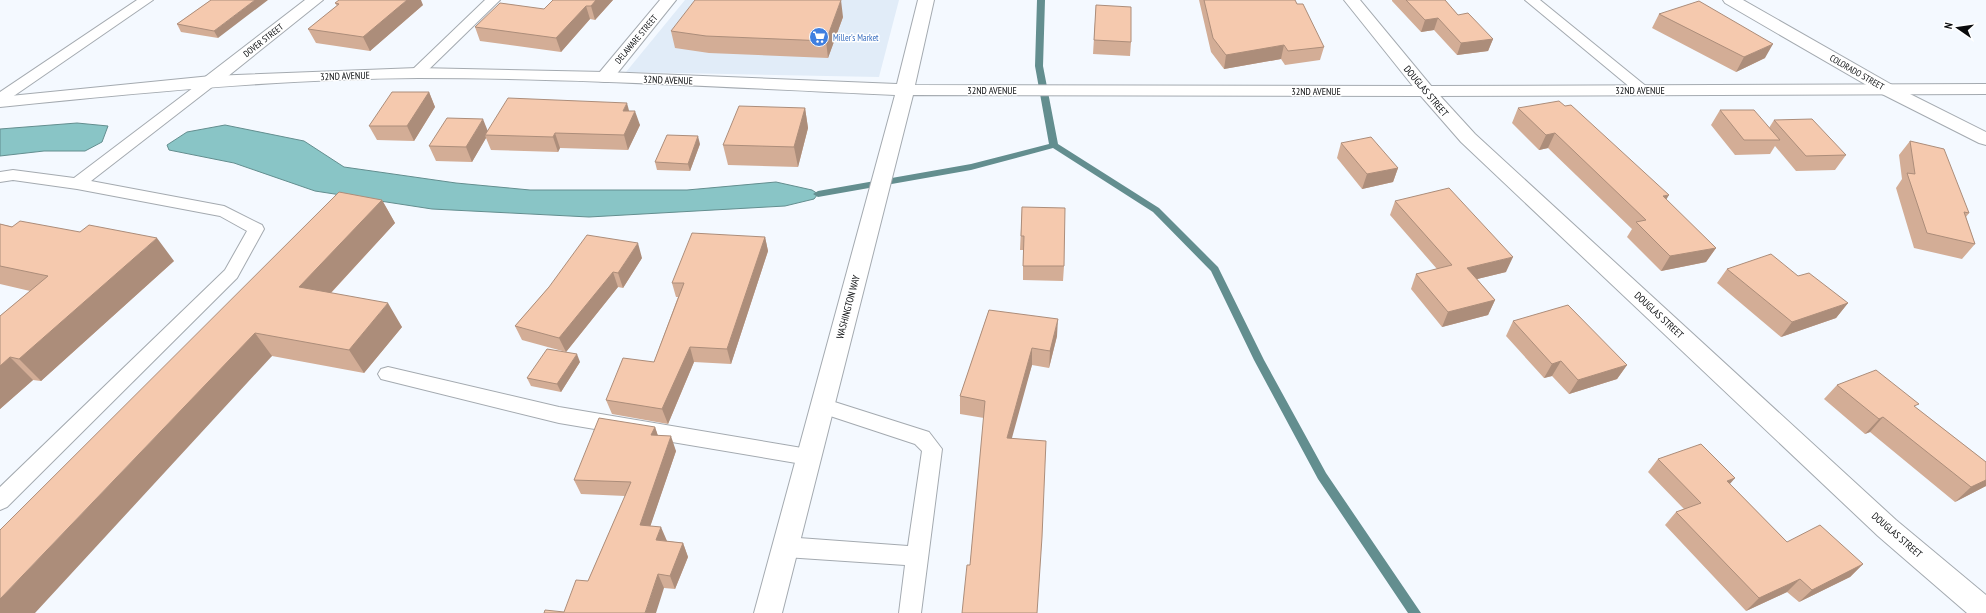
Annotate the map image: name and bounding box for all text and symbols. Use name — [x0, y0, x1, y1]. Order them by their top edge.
north arrow — [1938, 8, 1978, 48]
street label: DELAWARE STREET — [612, 12, 660, 66]
street label: DOVER STREET — [241, 21, 285, 59]
text: N — [1941, 21, 1956, 30]
supermarket icon: Miller's Market — [808, 26, 830, 48]
place label: Miller's Market — [833, 32, 879, 43]
street label: COLORADO STREET — [1828, 52, 1886, 92]
street label: DOUGLAS STREET — [1401, 63, 1452, 120]
street label: 32ND AVENUE — [320, 69, 370, 83]
street label: 32ND AVENUE — [643, 73, 693, 87]
street label: 32ND AVENUE — [967, 84, 1017, 97]
street label: 32ND AVENUE — [1615, 84, 1665, 97]
street label: 32ND AVENUE — [1291, 85, 1341, 98]
street label: WASHINGTON WAY — [833, 273, 863, 340]
street label: DOUGLAS STREET — [1632, 289, 1687, 342]
street label: DOUGLAS STREET — [1869, 509, 1925, 561]

